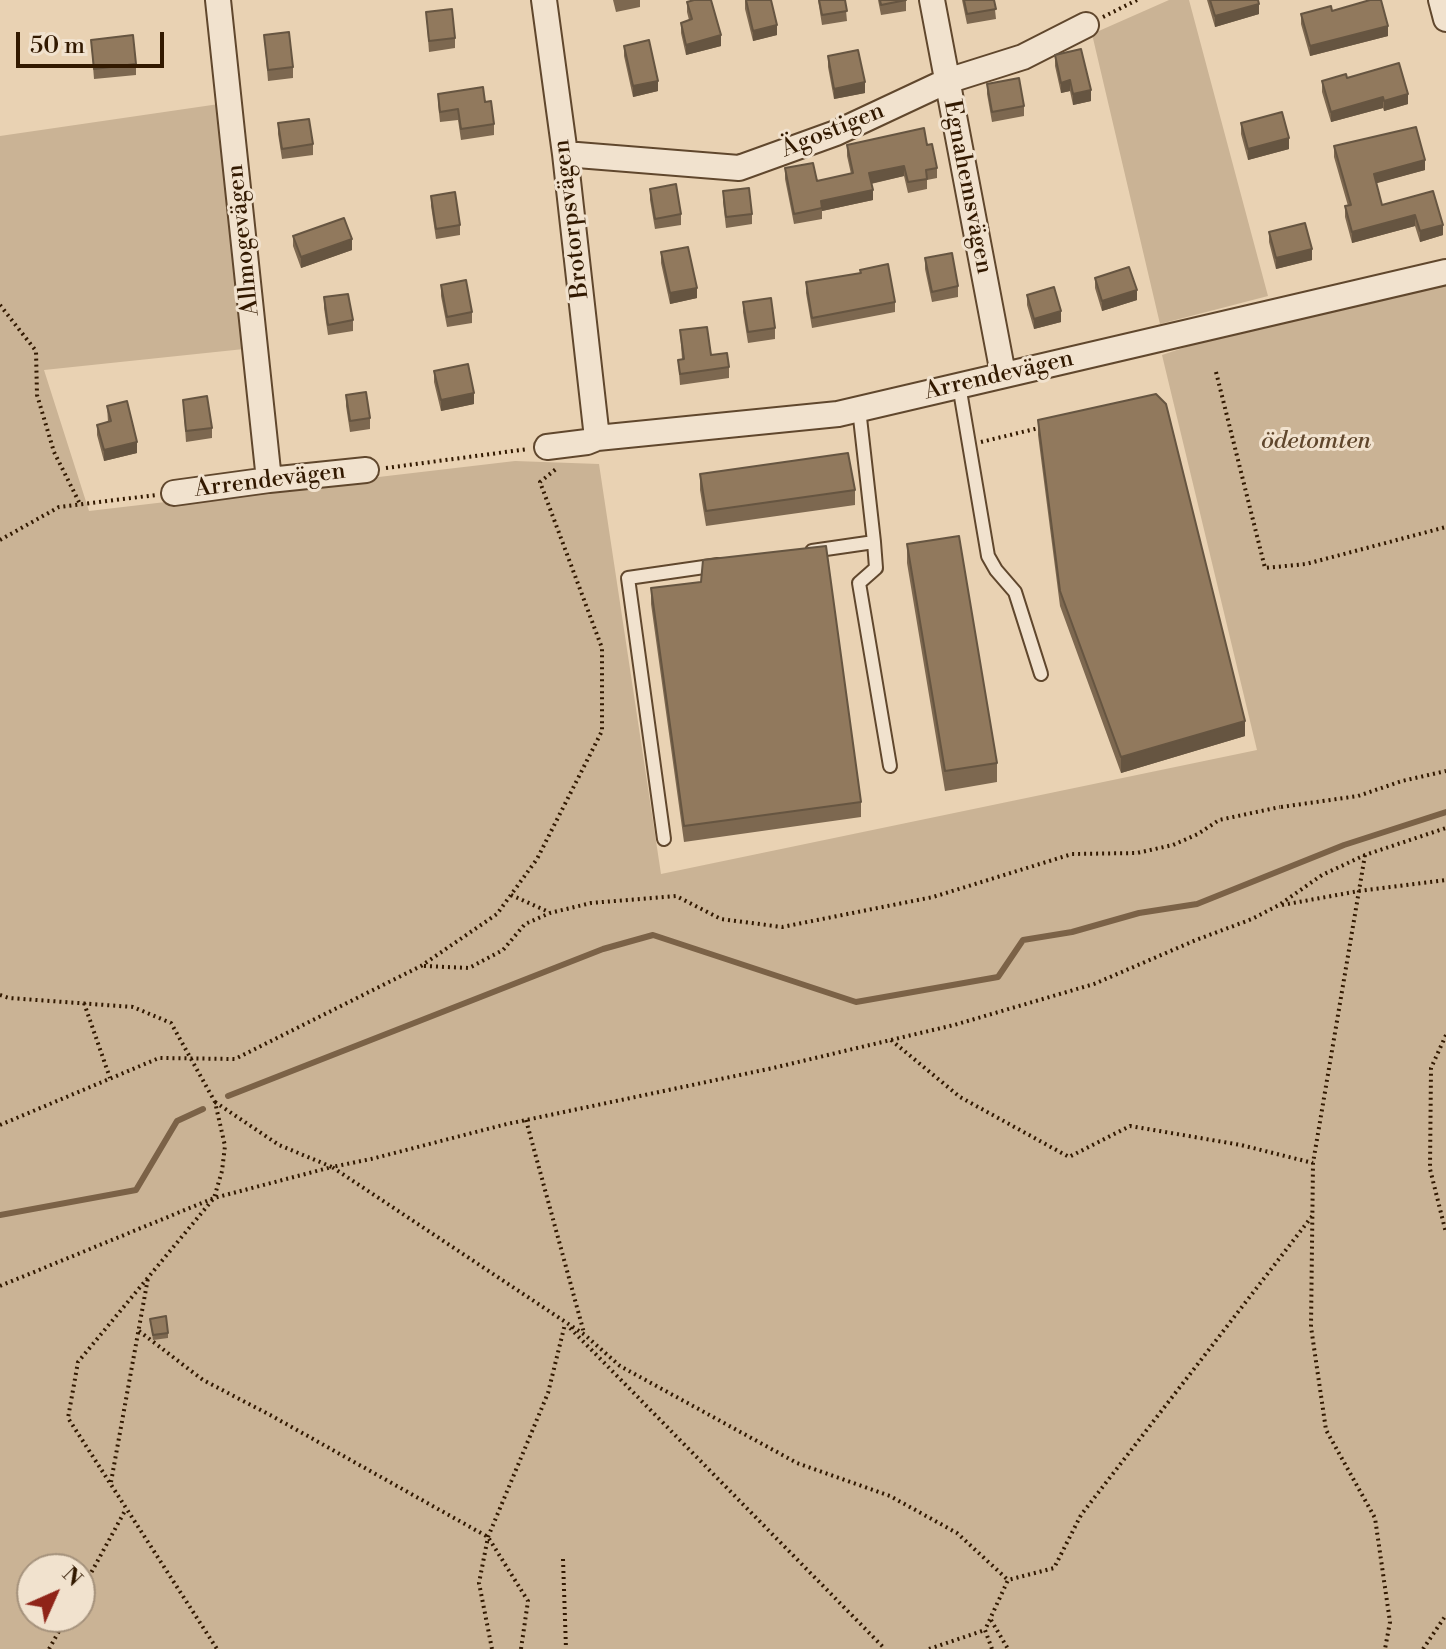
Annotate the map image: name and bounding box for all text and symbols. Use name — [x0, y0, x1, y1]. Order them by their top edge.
scale bar — [20, 16, 168, 66]
text: 50 m — [30, 31, 85, 61]
street label: Ägostigen — [777, 97, 889, 165]
street label: Egnahemsvägen — [936, 98, 998, 276]
street label: Brotorpsvägen — [548, 138, 596, 300]
street label: Allmogevägen — [222, 163, 266, 317]
street label: Arrendevägen — [922, 345, 1076, 407]
park label: ödetomten — [1261, 428, 1371, 456]
street label: Arrendevägen — [193, 457, 347, 505]
north arrow — [16, 1553, 96, 1633]
text: N — [56, 1561, 88, 1593]

